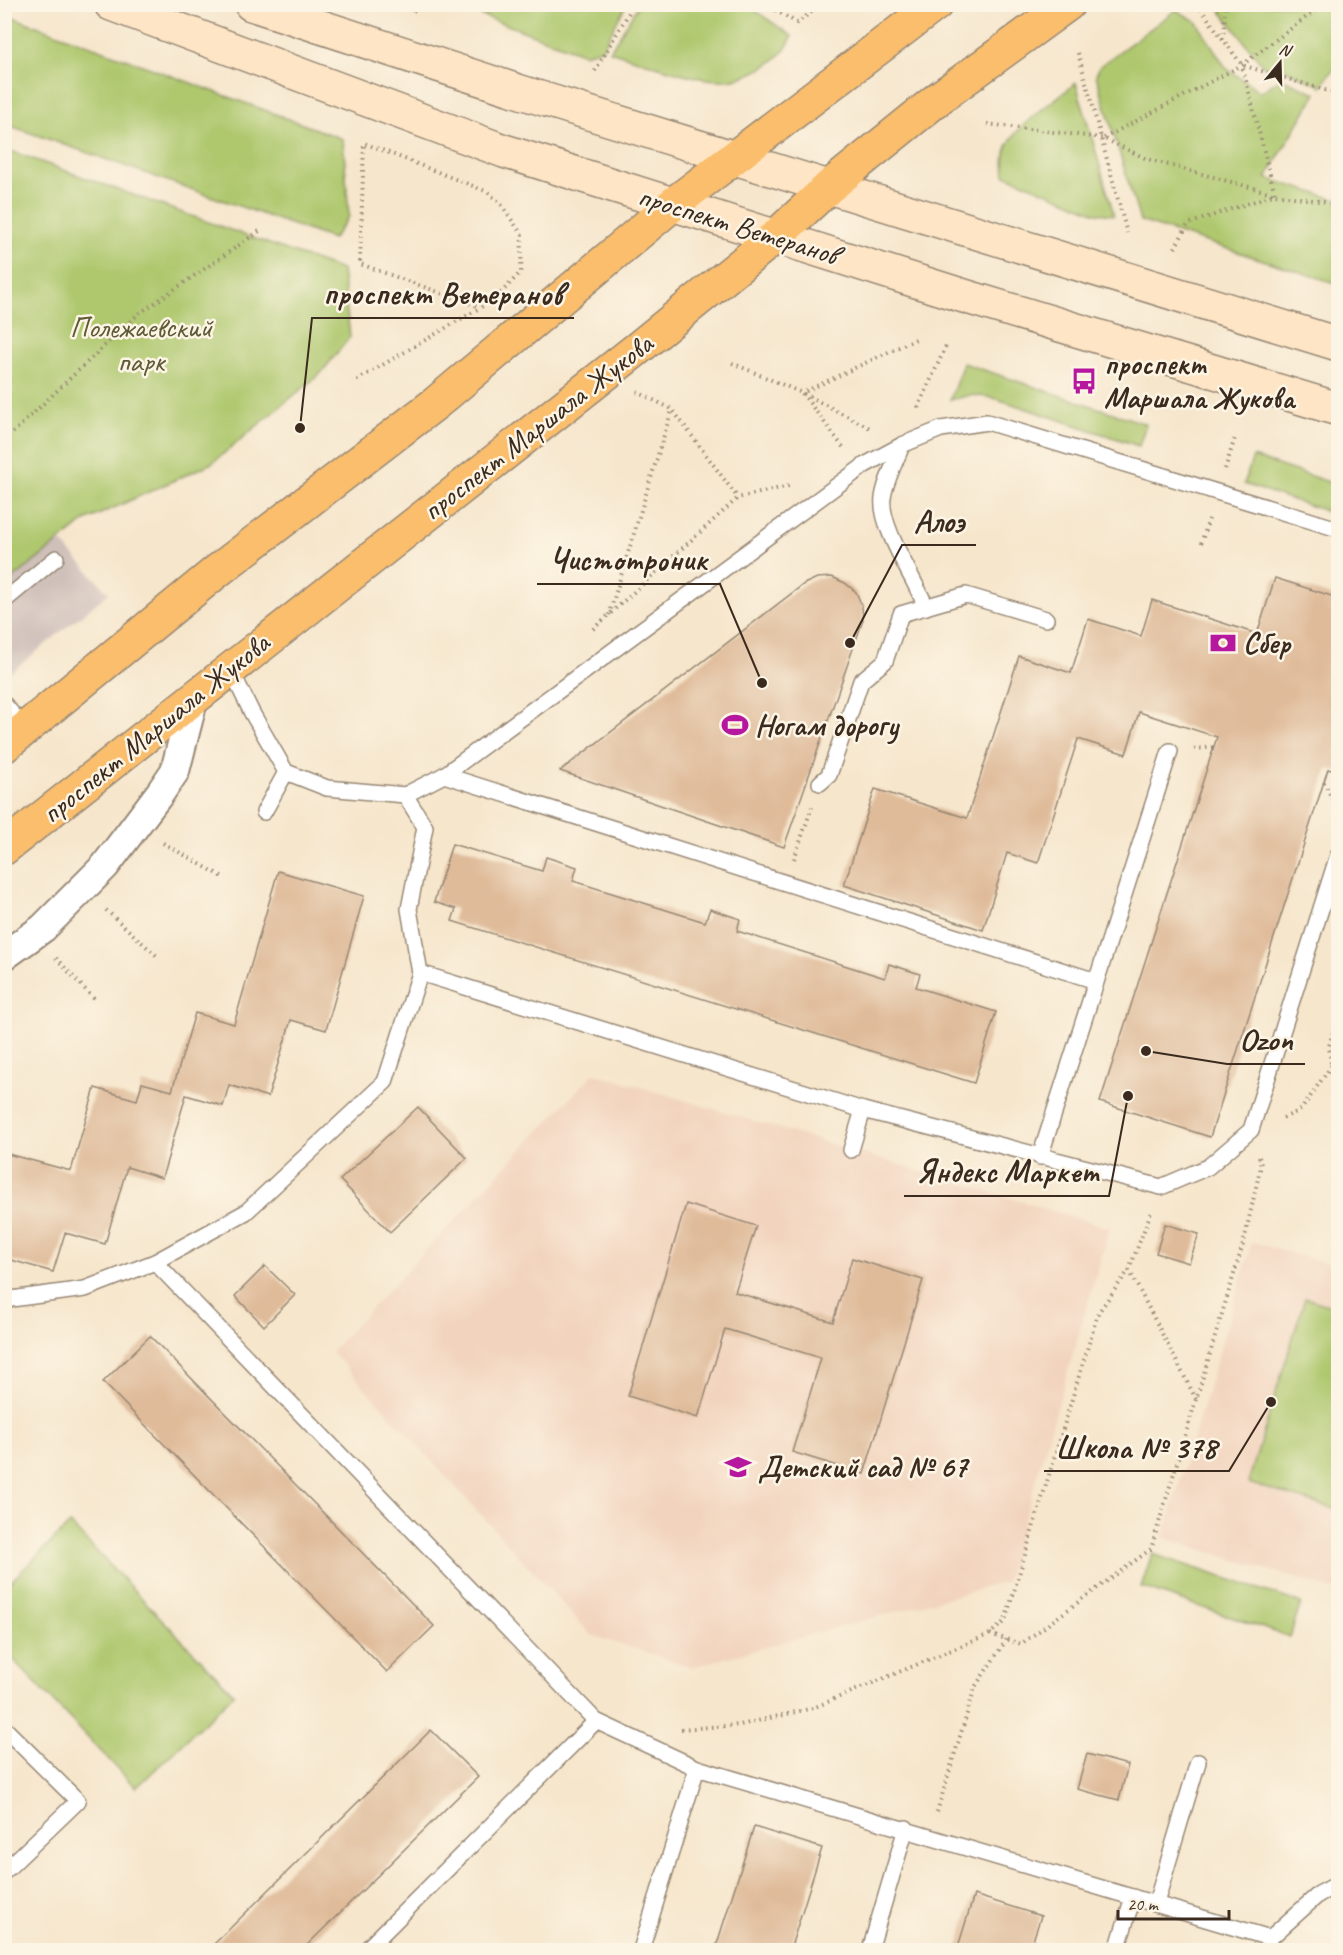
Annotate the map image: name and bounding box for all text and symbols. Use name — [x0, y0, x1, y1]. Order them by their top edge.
north arrow — [1250, 33, 1310, 93]
text: N — [1277, 39, 1295, 62]
street label: проспект Ветеранов — [634, 177, 849, 275]
callout: проспект Ветеранов — [312, 268, 574, 318]
text: проспект Ветеранов — [323, 273, 571, 314]
park label: Полежаевский парк — [70, 308, 214, 380]
street label: проспект Маршала Жукова — [414, 324, 662, 529]
place label: проспект Маршала Жукова — [1104, 345, 1297, 417]
bus stop icon: проспект Маршала Жукова — [1069, 366, 1099, 396]
callout: Алоэ — [902, 495, 976, 545]
text: Алоэ — [914, 501, 966, 542]
callout: Чистотроник — [537, 534, 720, 584]
text: Чистотроник — [549, 539, 709, 580]
street label: проспект Маршала Жукова — [33, 623, 278, 832]
place label: Сбер — [1243, 624, 1292, 662]
bank icon: Сбер — [1208, 628, 1238, 658]
place label: Ногам дорогу — [755, 706, 901, 745]
sports icon: Ногам дорогу — [720, 710, 750, 740]
callout: Ozon — [1227, 1014, 1305, 1064]
text: Ozon — [1239, 1019, 1294, 1060]
callout: Яндекс Маркет — [904, 1146, 1109, 1196]
text: Яндекс Маркет — [916, 1151, 1101, 1192]
callout: Школа № 378 — [1044, 1421, 1229, 1471]
text: Школа № 378 — [1055, 1427, 1220, 1468]
place label: Детский сад № 67 — [758, 1448, 971, 1486]
school or university icon: Детский сад № 67 — [723, 1452, 753, 1482]
scale bar — [1118, 1883, 1229, 1921]
text: 20 m — [1127, 1893, 1160, 1915]

